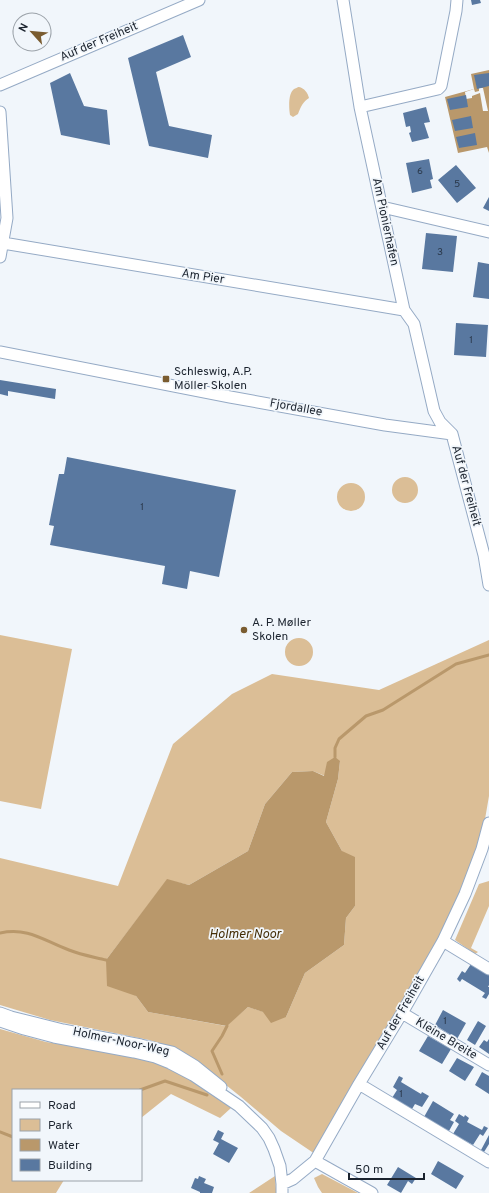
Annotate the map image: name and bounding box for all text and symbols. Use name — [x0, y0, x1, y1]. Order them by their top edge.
north arrow — [12, 12, 52, 52]
street label: Auf der Freiheit — [58, 18, 140, 66]
text: N — [16, 21, 32, 35]
house number: 6 — [417, 165, 423, 178]
street label: Am Pionierhafen — [368, 177, 402, 267]
house number: 5 — [454, 178, 460, 191]
house number: 3 — [437, 246, 443, 259]
street label: Am Pier — [181, 266, 226, 288]
house number: 1 — [469, 334, 473, 347]
place label: Schleswig, A.P. Möller Skolen — [174, 364, 252, 394]
marker: Schleswig, A.P. Möller Skolen — [161, 374, 171, 384]
street label: Fjordallee — [268, 395, 324, 421]
street label: Auf der Freiheit — [448, 444, 484, 528]
house number: 1 — [140, 501, 144, 514]
place label: A. P. Møller Skolen — [252, 615, 311, 645]
marker: A. P. Møller Skolen — [239, 625, 249, 635]
water label: Holmer Noor — [209, 927, 282, 943]
street label: Auf der Freiheit — [373, 973, 429, 1053]
street label: Kleine Breite — [412, 1014, 480, 1064]
house number: 1 — [443, 1015, 447, 1028]
street label: Holmer-Noor-Weg — [71, 1024, 171, 1060]
house number: 1 — [399, 1088, 403, 1101]
legend — [12, 1089, 142, 1181]
text: Road — [48, 1098, 76, 1114]
text: Park — [48, 1118, 73, 1134]
text: Water — [48, 1138, 80, 1154]
scale bar — [349, 1155, 424, 1181]
text: Building — [48, 1158, 92, 1174]
text: 50 m — [355, 1162, 383, 1178]

